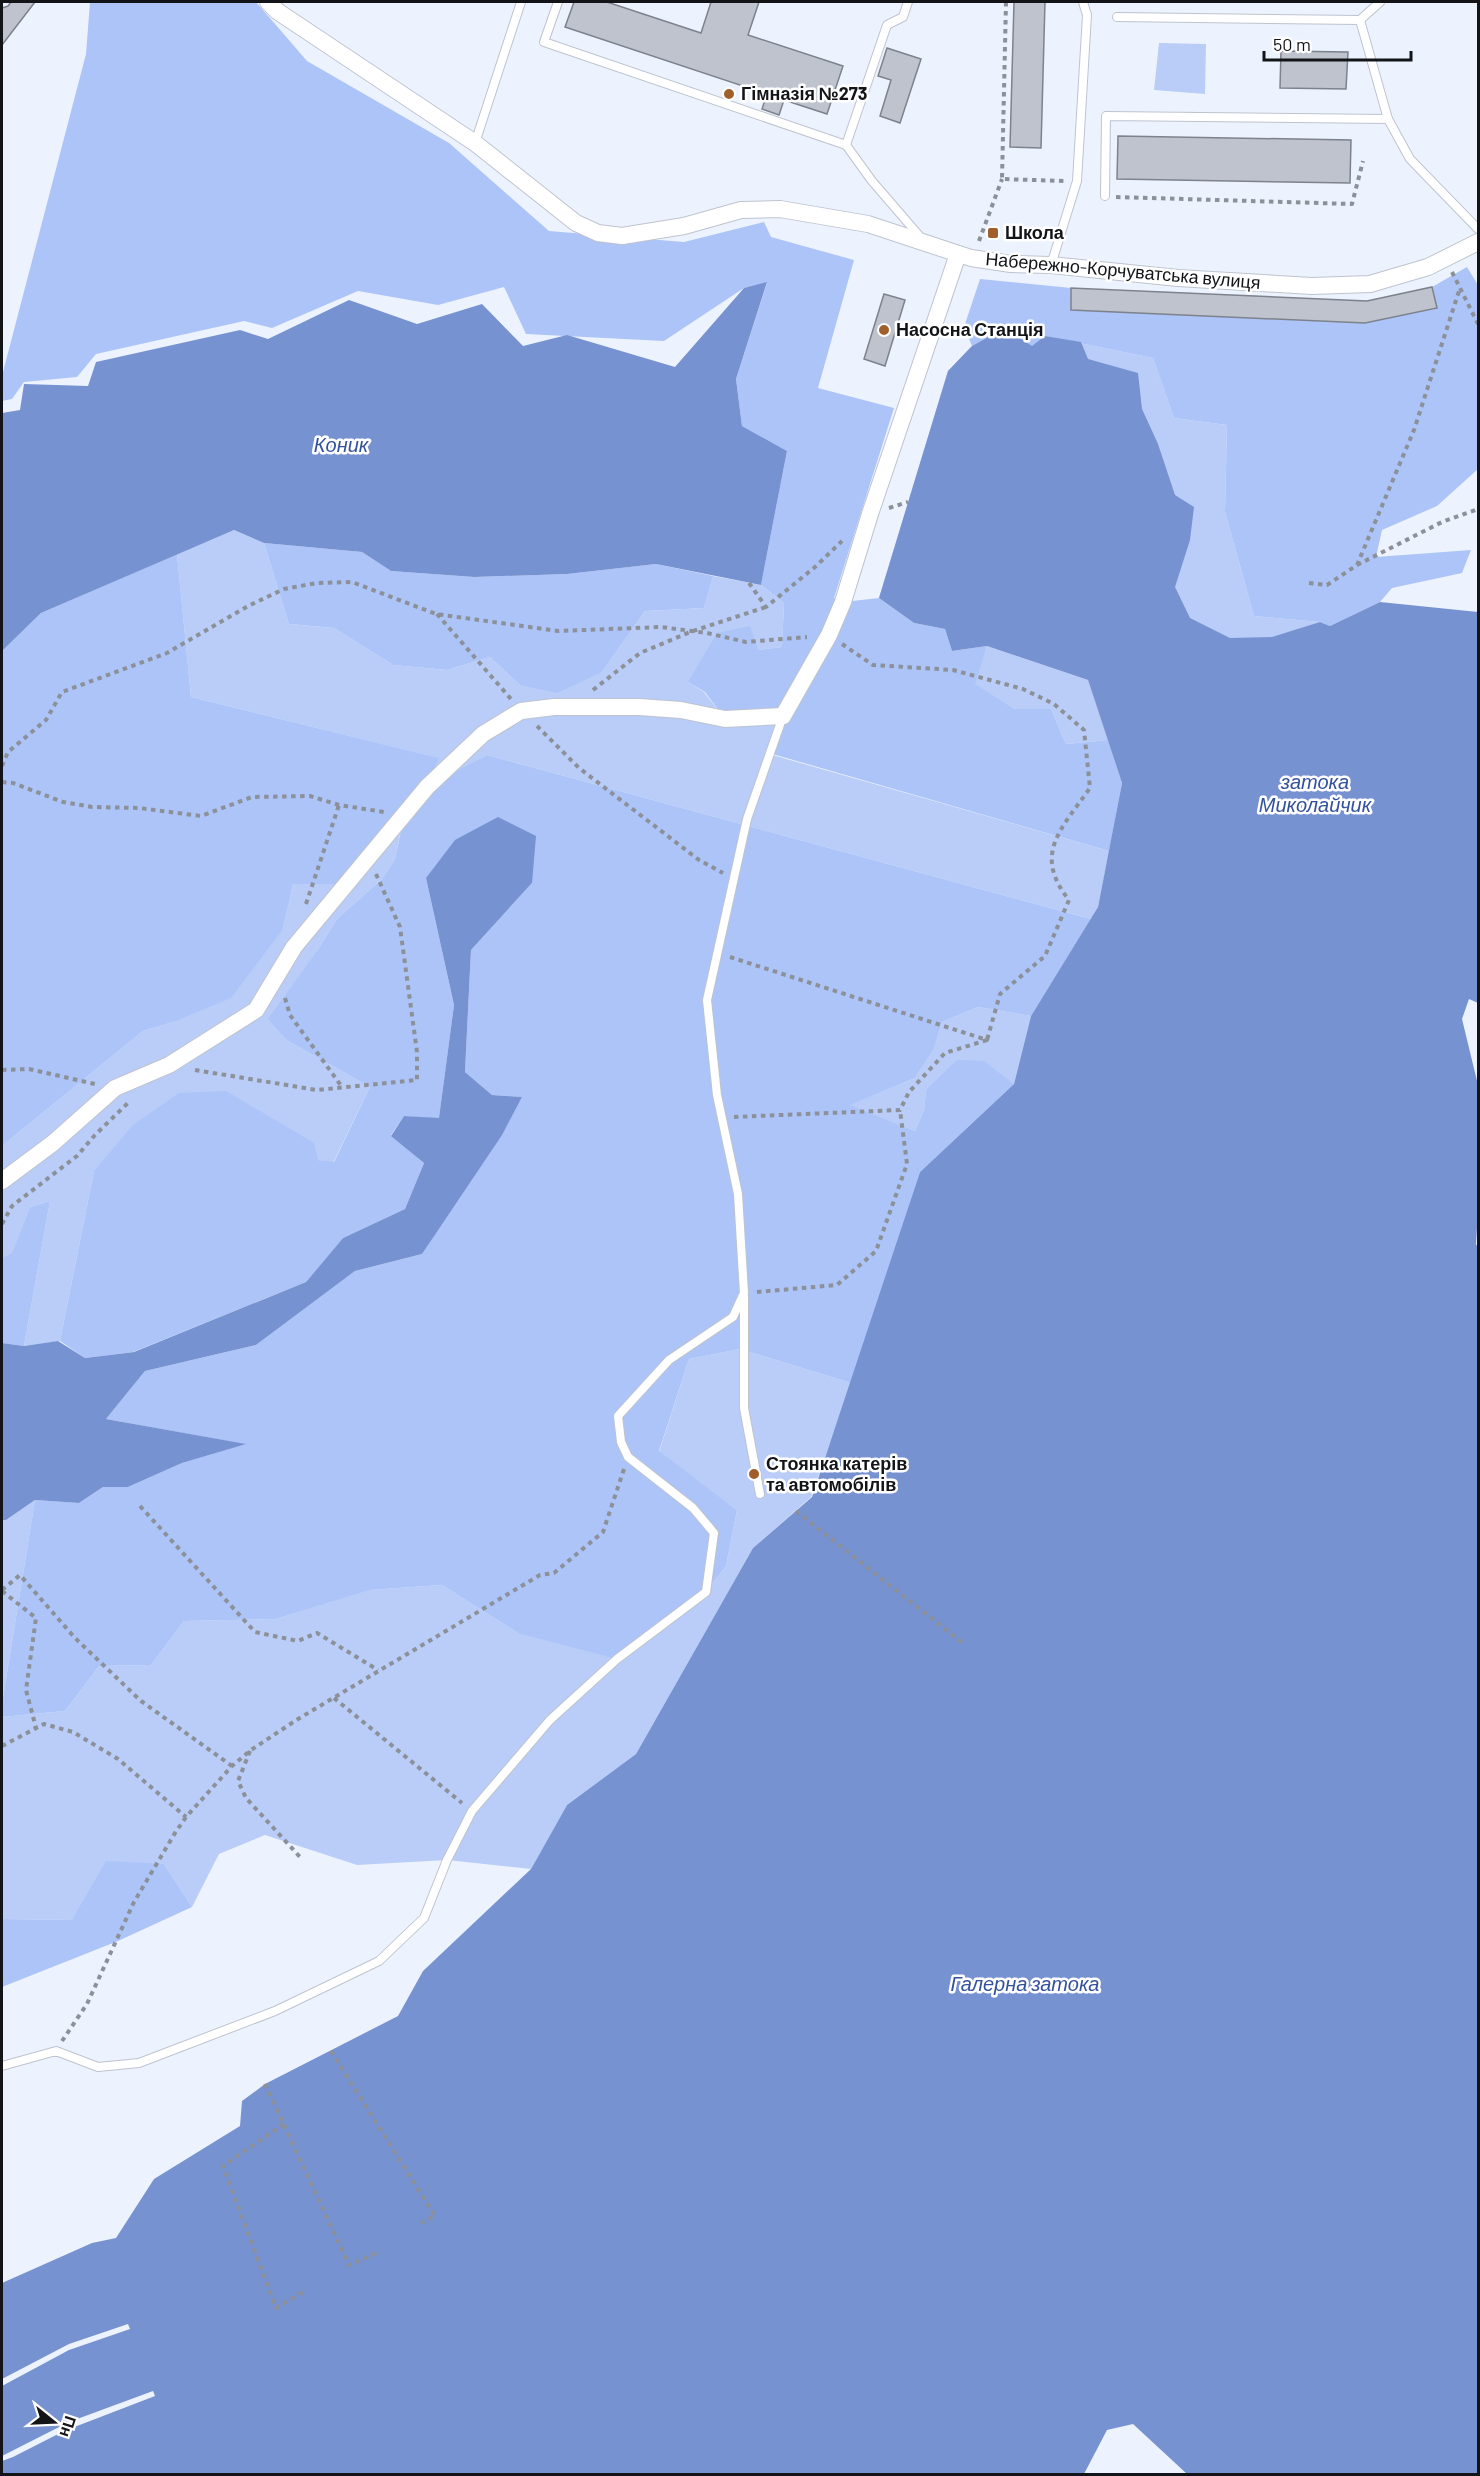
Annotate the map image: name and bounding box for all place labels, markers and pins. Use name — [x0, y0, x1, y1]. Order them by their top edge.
place label: Гімназія №273 — [741, 82, 867, 104]
marker: Гімназія №273 — [722, 87, 736, 101]
place label: Школа — [1005, 221, 1065, 243]
marker: Школа — [986, 226, 1000, 240]
place label: Насосна Станція — [896, 318, 1044, 340]
marker: Насосна Станція — [877, 323, 891, 337]
place label: Стоянка катерів та автомобілів — [766, 1452, 907, 1495]
marker: Стоянка катерів та автомобілів — [747, 1467, 761, 1481]

